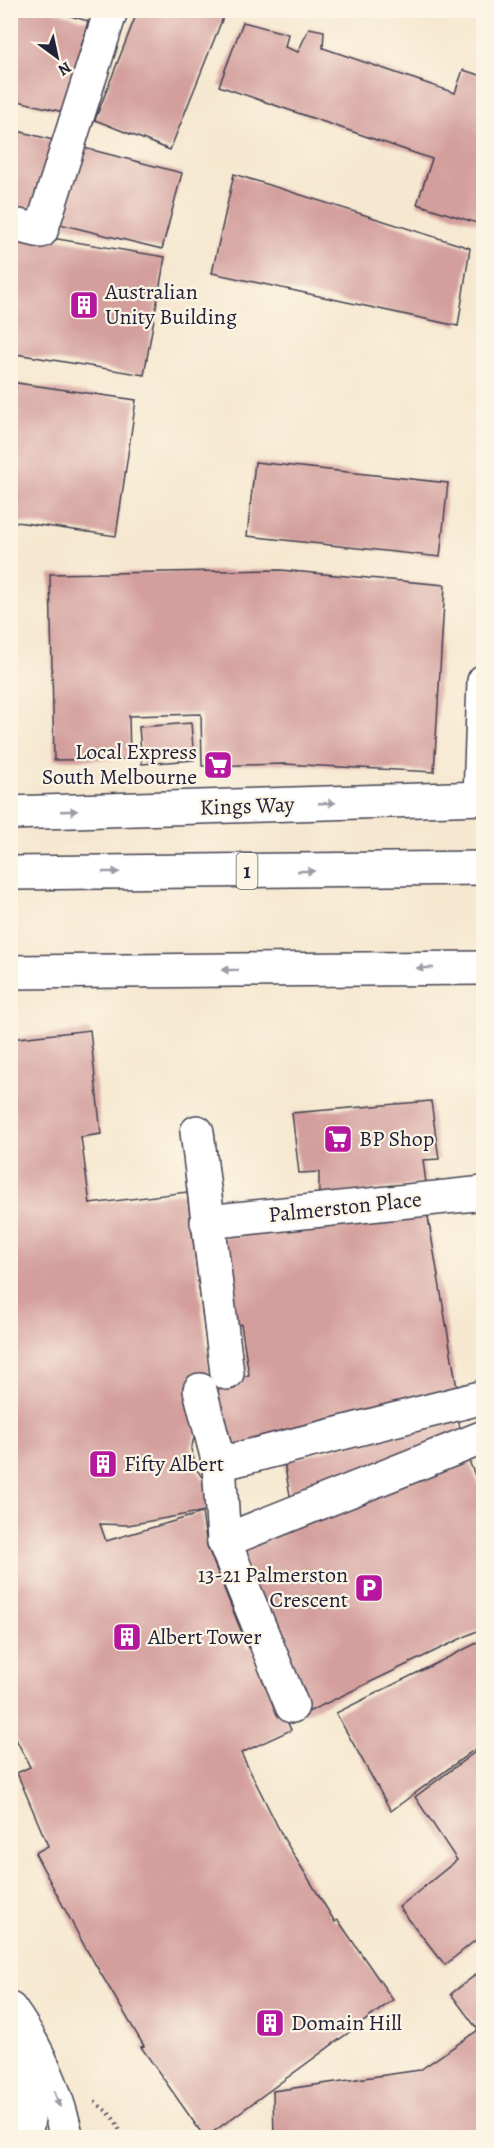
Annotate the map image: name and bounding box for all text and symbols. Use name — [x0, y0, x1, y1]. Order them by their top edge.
north arrow — [27, 27, 87, 87]
text: N — [53, 56, 76, 81]
place label: Australian Unity Building — [104, 277, 237, 332]
building icon: Australian Unity Building — [68, 289, 100, 321]
place label: Local Express South Melbourne — [42, 737, 197, 792]
supermarket icon: Local Express South Melbourne — [202, 749, 234, 781]
street label: Kings Way — [199, 789, 295, 823]
one-way arrow — [317, 799, 336, 808]
one-way arrow — [59, 807, 78, 816]
road number: 1 — [236, 853, 258, 889]
one-way arrow — [296, 866, 315, 876]
one-way arrow — [101, 867, 120, 877]
one-way arrow — [416, 963, 435, 973]
one-way arrow — [221, 965, 240, 975]
supermarket icon: BP Shop — [322, 1123, 354, 1155]
place label: BP Shop — [359, 1124, 434, 1154]
street label: Palmerston Place — [267, 1184, 423, 1230]
building icon: Fifty Albert — [87, 1448, 119, 1480]
place label: Fifty Albert — [124, 1449, 224, 1479]
place label: 13-21 Palmerston Crescent — [198, 1560, 348, 1615]
parking icon: 13-21 Palmerston Crescent — [353, 1572, 385, 1604]
building icon: Albert Tower — [111, 1621, 143, 1653]
place label: Albert Tower — [147, 1622, 262, 1652]
building icon: Domain Hill — [254, 2007, 286, 2039]
place label: Domain Hill — [291, 2008, 402, 2038]
one-way arrow — [52, 2090, 62, 2108]

